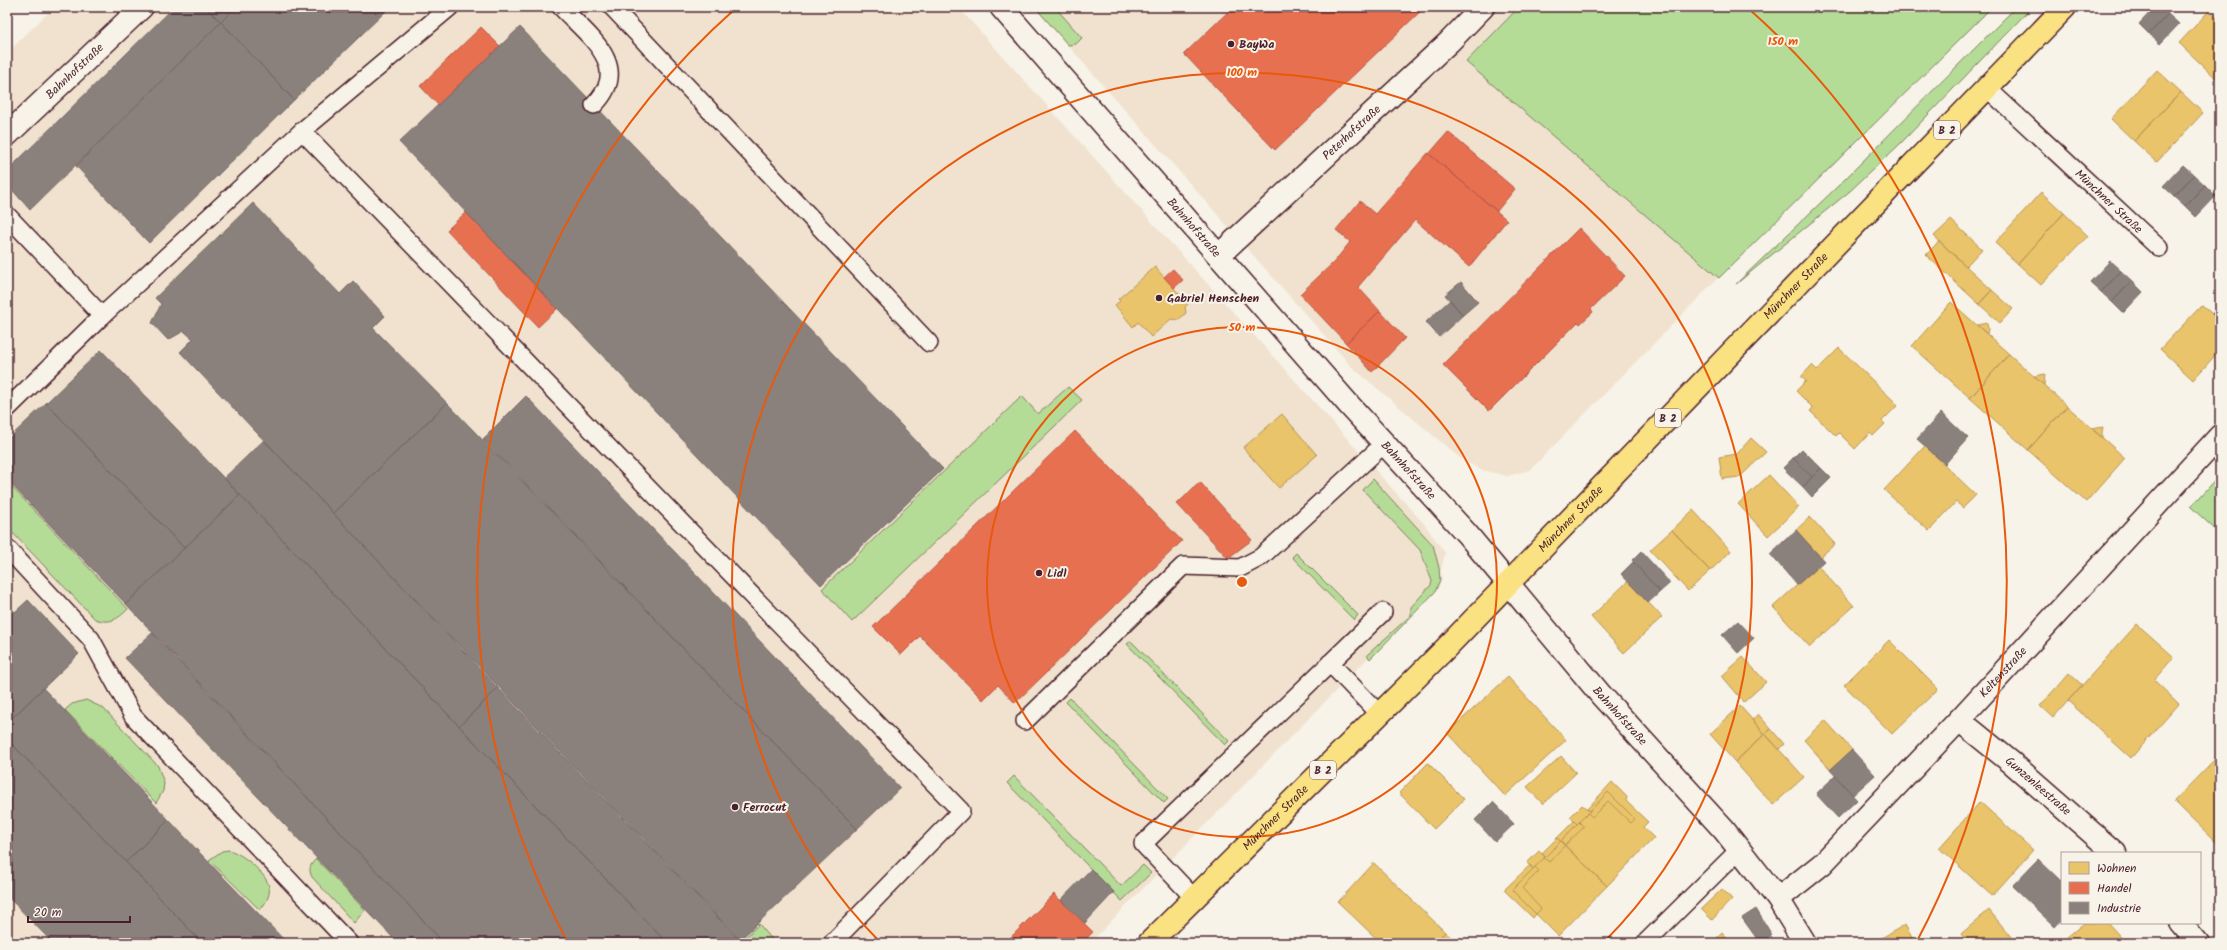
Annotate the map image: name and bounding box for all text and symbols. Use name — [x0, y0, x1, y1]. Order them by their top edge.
text: 150 m — [1768, 32, 1798, 51]
place label: BayWa — [1239, 35, 1274, 54]
street label: Bahnhofstraße — [41, 38, 109, 104]
marker: BayWa — [1226, 39, 1236, 49]
text: 100 m — [1227, 63, 1257, 82]
street label: Peterhofstraße — [1318, 100, 1386, 165]
road number: B 2 — [1934, 121, 1960, 139]
street label: Münchner Straße — [2070, 165, 2147, 239]
street label: Bahnhofstraße — [1162, 194, 1226, 263]
street label: Münchner Straße — [1759, 248, 1834, 324]
place label: Gabriel Henschen — [1167, 289, 1260, 308]
marker: Gabriel Henschen — [1154, 293, 1164, 303]
text: 50 m — [1228, 318, 1256, 337]
road number: B 2 — [1655, 409, 1681, 427]
street label: Bahnhofstraße — [1376, 437, 1441, 505]
street label: Münchner Straße — [1534, 481, 1608, 557]
place label: Lidl — [1047, 564, 1067, 583]
marker: Lidl — [1034, 568, 1044, 578]
centre of rings — [1235, 575, 1249, 589]
street label: Keltenstraße — [1975, 642, 2032, 702]
street label: Bahnhofstraße — [1587, 682, 1652, 750]
street label: Gunzenleestraße — [2001, 752, 2075, 821]
road number: B 2 — [1310, 761, 1336, 779]
street label: Münchner Straße — [1238, 780, 1314, 855]
place label: Ferrocut — [743, 798, 787, 817]
marker: Ferrocut — [730, 802, 740, 812]
legend — [2061, 852, 2201, 924]
text: Wohnen — [2097, 859, 2136, 878]
text: Handel — [2097, 879, 2131, 898]
scale bar — [28, 898, 130, 924]
text: Industrie — [2097, 899, 2141, 918]
text: 20 m — [34, 903, 62, 922]

